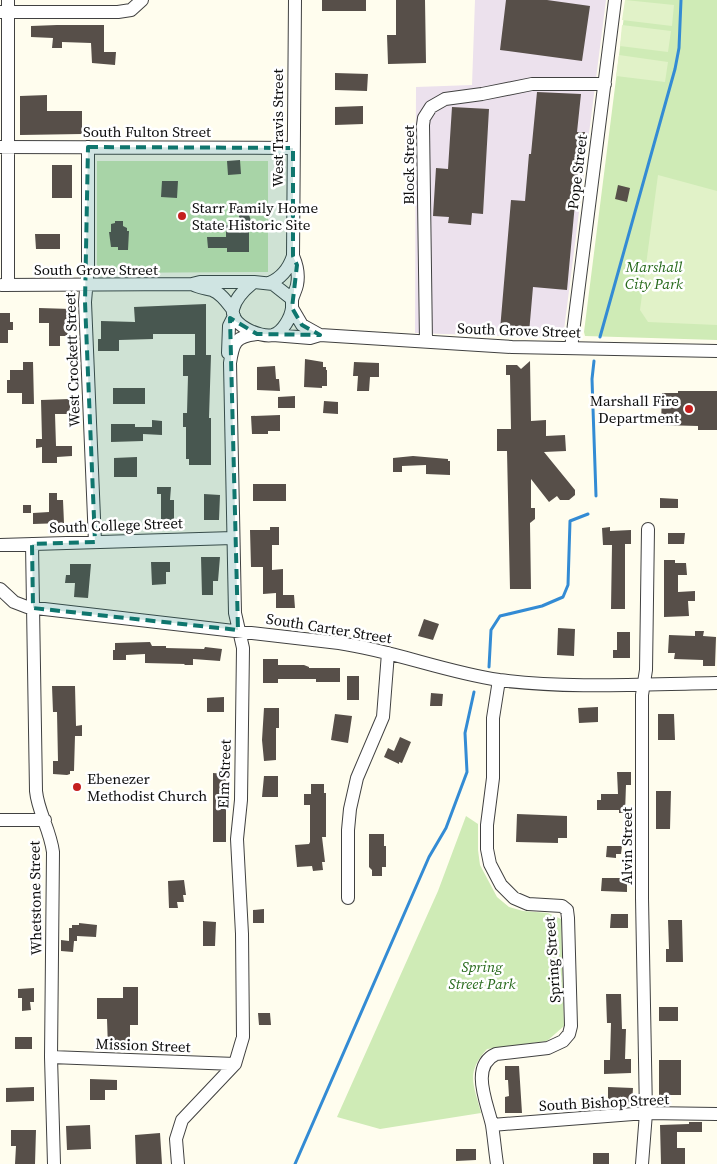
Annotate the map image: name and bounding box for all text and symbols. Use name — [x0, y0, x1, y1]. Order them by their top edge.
street label: West Travis Street — [267, 69, 288, 187]
street label: South Fulton Street — [83, 121, 211, 142]
street label: Block Street — [398, 125, 419, 205]
street label: Pope Street — [562, 133, 592, 211]
place label: Starr Family Home State Historic Site — [192, 197, 319, 235]
marker: Starr Family Home State Historic Site — [176, 210, 188, 222]
park label: Marshall City Park — [625, 256, 684, 294]
street label: South Grove Street — [34, 259, 158, 280]
street label: West Crockett Street — [59, 292, 85, 428]
street label: South Grove Street — [457, 317, 581, 343]
place label: Marshall Fire Department — [590, 390, 679, 428]
marker: Marshall Fire Department — [683, 403, 695, 415]
street label: South College Street — [49, 512, 183, 538]
street label: South Carter Street — [265, 608, 393, 648]
street label: Elm Street — [212, 739, 236, 809]
place label: Ebenezer Methodist Church — [87, 768, 207, 806]
marker: Ebenezer Methodist Church — [71, 781, 83, 793]
street label: Alvin Street — [616, 807, 637, 885]
street label: Whetstone Street — [23, 840, 46, 955]
street label: Spring Street — [539, 916, 565, 1004]
park label: Spring Street Park — [448, 956, 516, 994]
street label: Mission Street — [95, 1033, 191, 1057]
street label: South Bishop Street — [538, 1088, 670, 1116]

